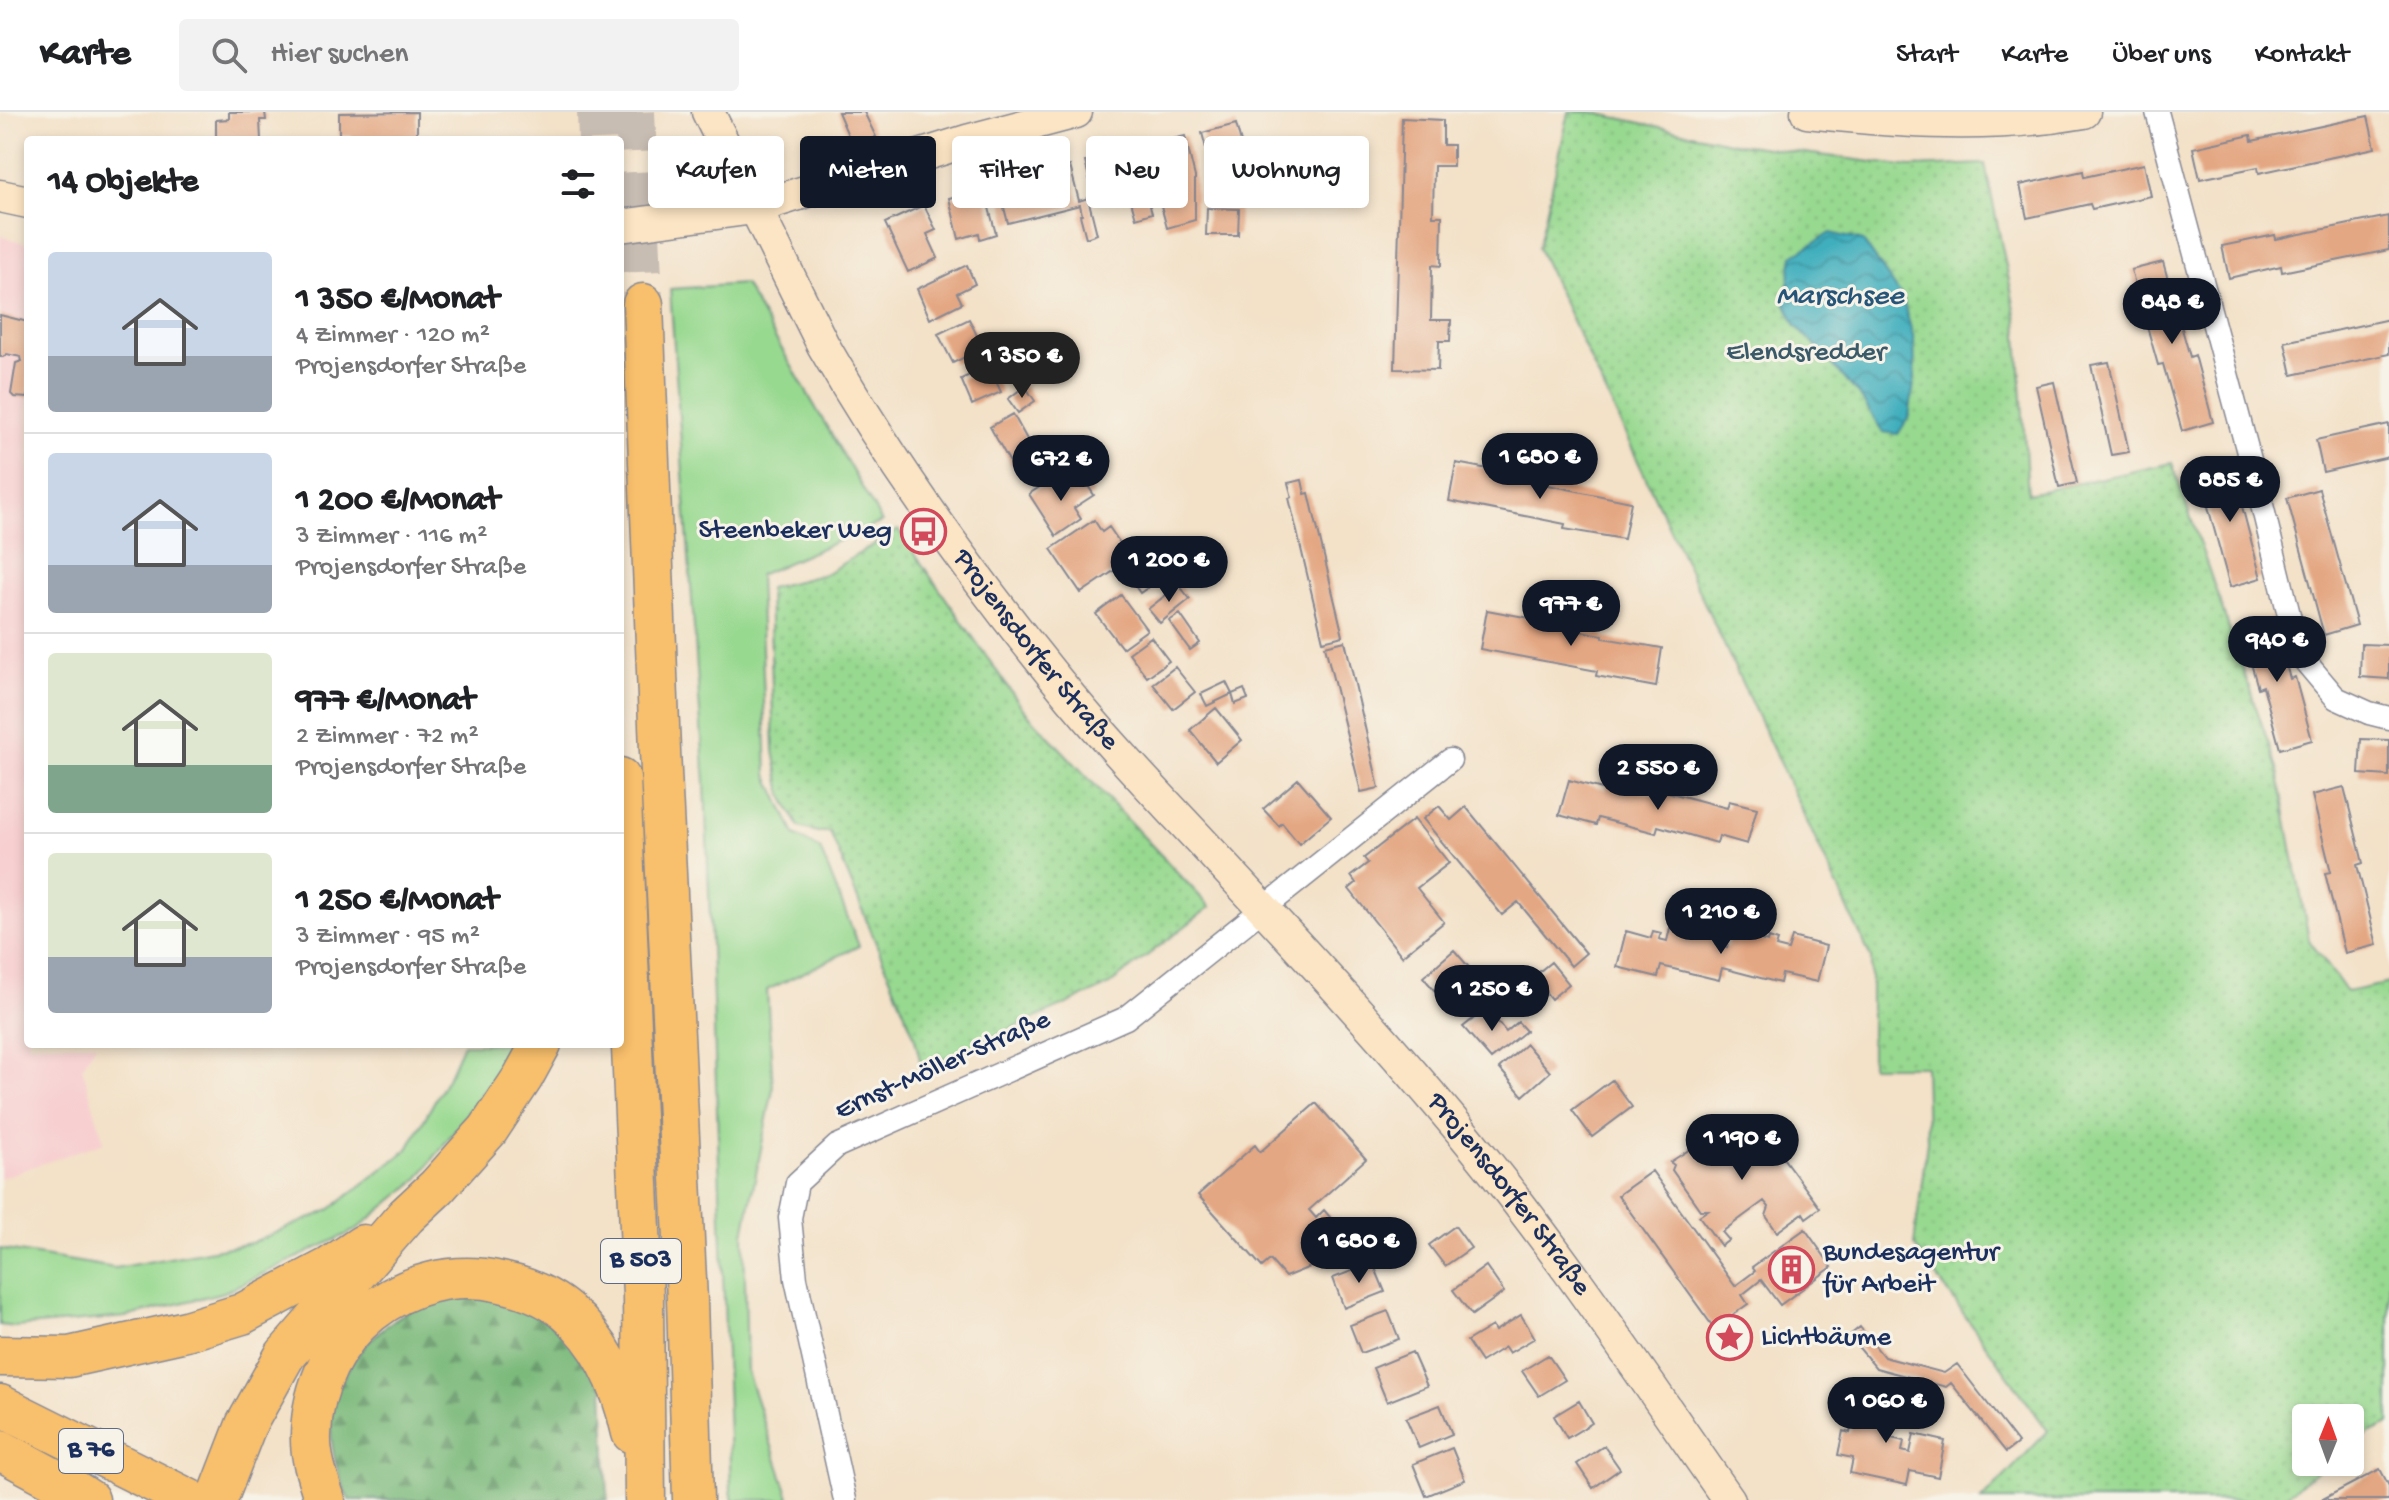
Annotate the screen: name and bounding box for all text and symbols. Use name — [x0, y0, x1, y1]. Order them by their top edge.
search box — [179, 19, 739, 91]
text: Karte — [40, 33, 131, 77]
icon: search — [207, 33, 251, 77]
text: Hier suchen — [271, 38, 409, 73]
text: Start — [1896, 39, 1957, 72]
text: Karte — [2001, 39, 2068, 72]
text: Über uns — [2112, 39, 2211, 72]
text: Kontakt — [2255, 39, 2349, 72]
chip: Kaufen — [648, 136, 784, 208]
chip: Mieten — [800, 136, 936, 208]
chip: Filter — [952, 136, 1070, 208]
chip: Neu — [1086, 136, 1188, 208]
chip: Wohnung — [1204, 136, 1369, 208]
icon: filters — [556, 162, 600, 206]
text: 14 Objekte — [48, 164, 198, 204]
pin: 848 € — [2116, 278, 2228, 346]
water label: Marschsee — [1776, 280, 1905, 315]
text: 1 350 €/Monat — [296, 281, 499, 321]
icon: home — [112, 284, 208, 380]
text: 848 € — [2141, 288, 2203, 319]
text: 4 Zimmer · 120 m² — [296, 321, 490, 352]
pin: 1 350 € — [948, 332, 1096, 400]
park label: Elendsredder — [1726, 337, 1888, 370]
text: 1 350 € — [982, 342, 1062, 373]
text: Projensdorfer Straße — [296, 352, 526, 383]
pin: 1 680 € — [1466, 433, 1614, 501]
pin: 672 € — [1005, 435, 1117, 503]
text: 1 680 € — [1500, 443, 1580, 474]
text: 672 € — [1030, 445, 1092, 476]
pin: 885 € — [2174, 456, 2286, 524]
text: 885 € — [2198, 466, 2262, 497]
text: 1 200 €/Monat — [296, 482, 500, 522]
icon: home — [112, 485, 208, 581]
bus stop icon: Steenbeker Weg — [899, 507, 947, 555]
place label: Steenbeker Weg — [698, 515, 892, 548]
text: 3 Zimmer · 116 m² — [296, 522, 487, 553]
pin: 1 200 € — [1095, 536, 1243, 604]
street label: Projensdorfer Straße — [945, 542, 1126, 758]
text: 1 200 € — [1129, 546, 1209, 577]
text: Projensdorfer Straße — [296, 553, 526, 584]
pin: 977 € — [1515, 580, 1627, 648]
text: 977 € — [1540, 590, 1602, 621]
pin: 940 € — [2221, 616, 2333, 684]
text: 940 € — [2246, 626, 2308, 657]
text: 977 €/Monat — [296, 682, 475, 722]
icon: home — [112, 685, 208, 781]
text: 2 Zimmer · 72 m² — [296, 722, 479, 753]
pin: 2 550 € — [1584, 744, 1732, 812]
text: Projensdorfer Straße — [296, 753, 526, 784]
text: 2 550 € — [1617, 754, 1699, 785]
text: 1 250 €/Monat — [296, 882, 498, 922]
icon: home — [112, 885, 208, 981]
pin: 1 210 € — [1647, 888, 1795, 956]
text: 1 210 € — [1683, 898, 1759, 929]
text: 3 Zimmer · 95 m² — [296, 922, 480, 953]
text: Projensdorfer Straße — [296, 953, 526, 984]
pin: 1 250 € — [1418, 965, 1566, 1033]
text: 1 250 € — [1452, 975, 1532, 1006]
street label: Ernst-Möller-Straße — [830, 1004, 1056, 1128]
street label: Projensdorfer Straße — [1419, 1086, 1598, 1303]
pin: 1 190 € — [1668, 1114, 1816, 1182]
text: 1 190 € — [1704, 1124, 1780, 1155]
pin: 1 680 € — [1285, 1217, 1433, 1285]
text: 1 680 € — [1319, 1227, 1399, 1258]
place label: Bundesagentur für Arbeit — [1822, 1237, 2001, 1302]
road number: B 503 — [601, 1239, 681, 1283]
building icon: Bundesagentur für Arbeit — [1768, 1245, 1816, 1293]
place icon: Lichtbäume — [1706, 1314, 1754, 1362]
place label: Lichtbäume — [1761, 1322, 1892, 1355]
pin: 1 060 € — [1812, 1377, 1960, 1445]
text: 1 060 € — [1846, 1387, 1927, 1418]
north arrow — [2292, 1404, 2364, 1476]
map controls — [2292, 1404, 2364, 1476]
road number: B 76 — [59, 1429, 123, 1473]

